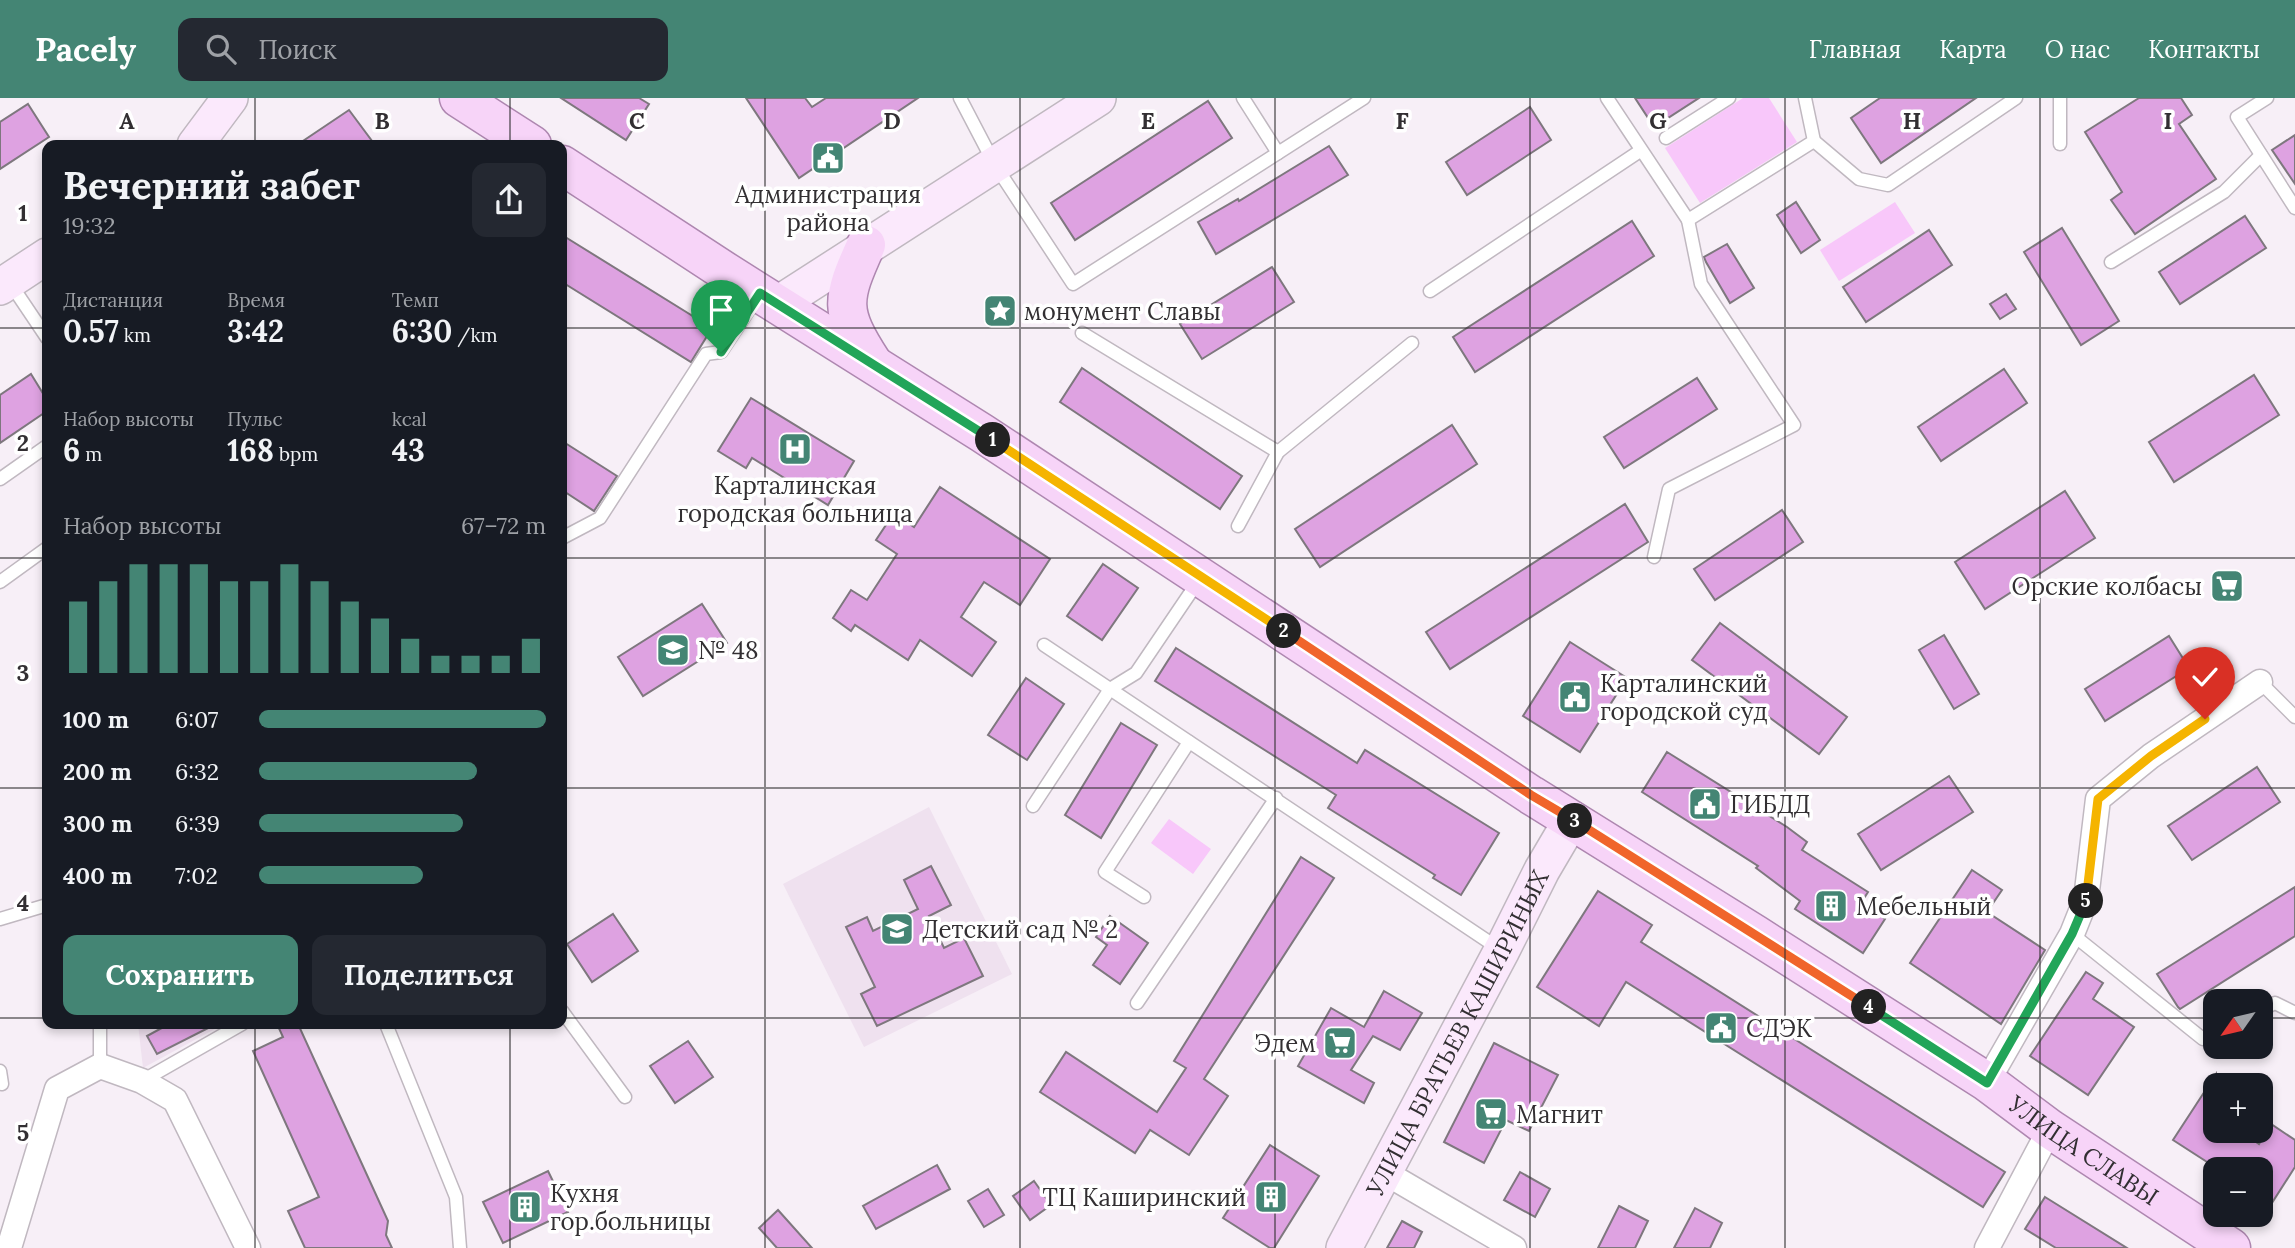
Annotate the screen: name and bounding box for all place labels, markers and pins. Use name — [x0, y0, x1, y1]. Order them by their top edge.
public building icon: Администрация района — [809, 139, 847, 177]
place label: Администрация района — [734, 179, 921, 238]
pin — [691, 280, 751, 352]
place icon: монумент Славы — [981, 292, 1019, 330]
place label: монумент Славы — [1024, 296, 1221, 327]
pin: 1 — [976, 422, 1010, 458]
hospital icon: Карталинская городская больница — [776, 430, 814, 468]
place label: Карталинская городская больница — [677, 470, 913, 529]
supermarket icon: Орские колбасы — [2208, 567, 2246, 605]
place label: Орские колбасы — [2012, 571, 2202, 602]
pin: 2 — [1266, 614, 1302, 648]
school or university icon: № 48 — [654, 631, 692, 669]
place label: № 48 — [698, 635, 759, 666]
pin — [2175, 647, 2235, 719]
place label: Карталинский городской суд — [1600, 668, 1768, 727]
public building icon: Карталинский городской суд — [1556, 678, 1594, 716]
public building icon: ГИБДД — [1686, 785, 1724, 823]
place label: ГИБДД — [1730, 789, 1810, 820]
pin: 3 — [1558, 804, 1592, 838]
pin: 5 — [2068, 884, 2104, 918]
building icon: Мебельный — [1812, 887, 1850, 925]
place label: Мебельный — [1856, 891, 1991, 922]
school or university icon: Детский сад № 2 — [878, 910, 916, 948]
place label: Детский сад № 2 — [922, 914, 1118, 945]
pin: 4 — [1852, 990, 1886, 1024]
public building icon: СДЭК — [1702, 1009, 1740, 1047]
place label: СДЭК — [1746, 1013, 1813, 1044]
supermarket icon: Эдем — [1321, 1024, 1359, 1062]
place label: Эдем — [1254, 1028, 1316, 1059]
supermarket icon: Магнит — [1472, 1095, 1510, 1133]
place label: Магнит — [1516, 1099, 1603, 1130]
place label: Кухня гор.больницы — [550, 1178, 711, 1237]
building icon: ТЦ Каширинский — [1252, 1178, 1290, 1216]
place label: ТЦ Каширинский — [1043, 1182, 1246, 1213]
building icon: Кухня гор.больницы — [506, 1188, 544, 1226]

